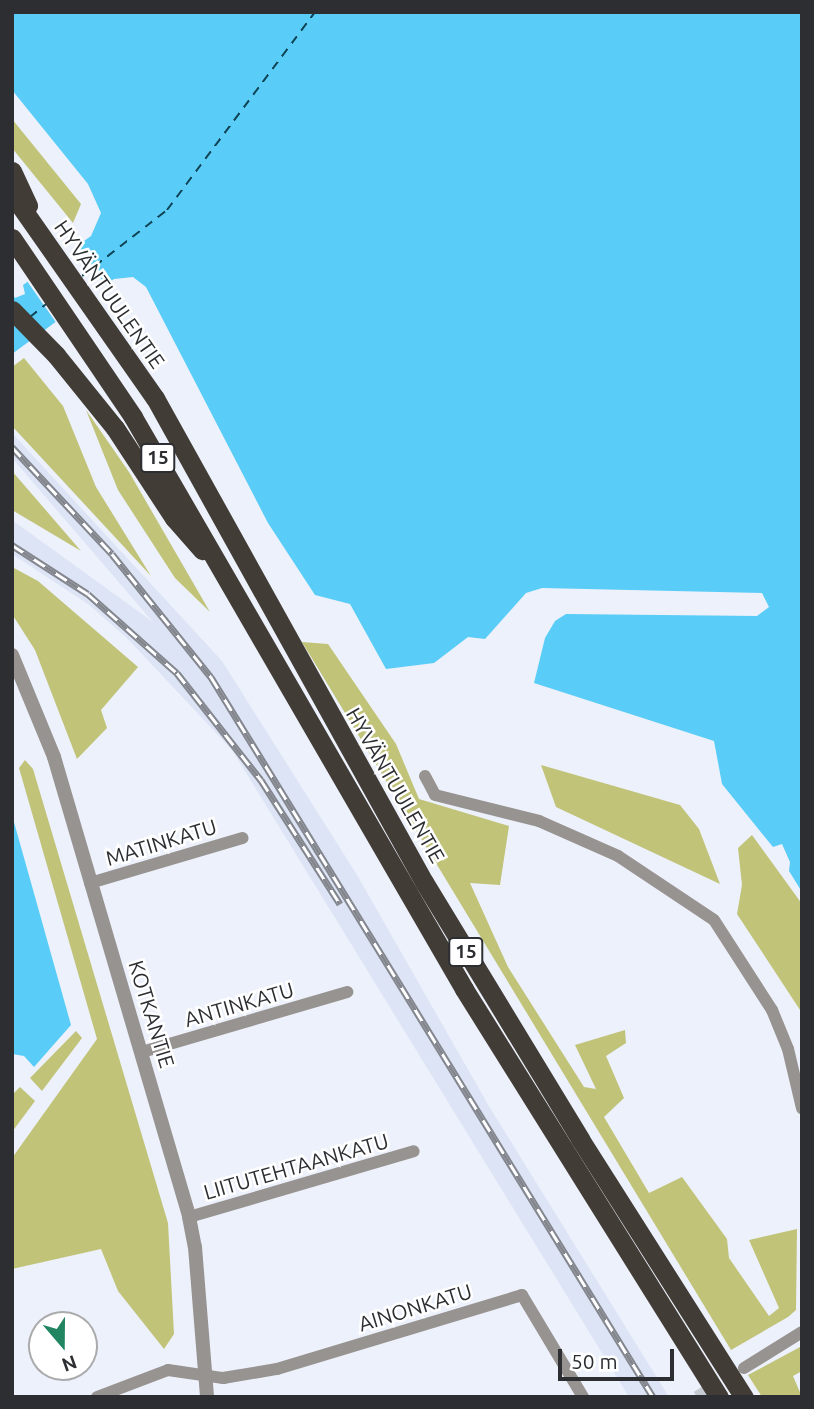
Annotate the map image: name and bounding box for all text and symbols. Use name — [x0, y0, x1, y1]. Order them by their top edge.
street label: HYVÄNTUULENTIE — [49, 215, 171, 373]
road number: 15 — [139, 442, 177, 474]
street label: HYVÄNTUULENTIE — [341, 703, 451, 867]
street label: MATINKATU — [102, 813, 220, 871]
road number: 15 — [447, 936, 485, 968]
street label: KOTKANTIE — [124, 957, 180, 1071]
street label: ANTINKATU — [181, 976, 297, 1032]
street label: LIITUTEHTAANKATU — [201, 1128, 391, 1204]
street label: AINONKATU — [355, 1278, 475, 1336]
north arrow — [28, 1311, 98, 1381]
scale bar — [562, 1336, 678, 1380]
text: 50 m — [571, 1349, 618, 1373]
text: N — [59, 1351, 80, 1377]

